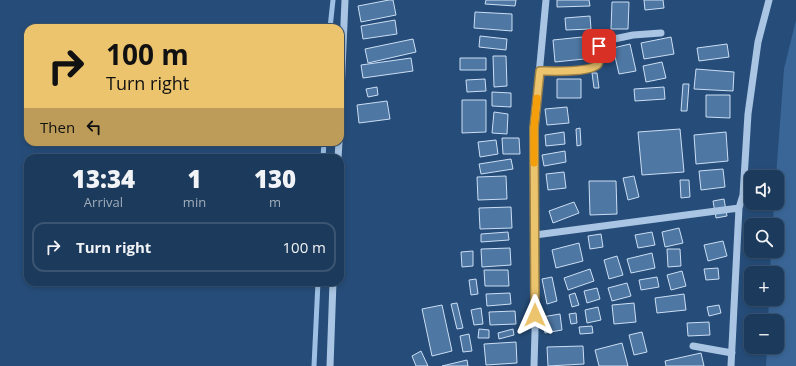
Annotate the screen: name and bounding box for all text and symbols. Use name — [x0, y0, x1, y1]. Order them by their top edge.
pin — [582, 29, 616, 63]
text: 100 m — [106, 35, 189, 73]
icon: arrive — [588, 35, 610, 57]
icon: right — [40, 40, 92, 92]
text: Turn right — [106, 71, 189, 95]
icon: left — [83, 116, 105, 138]
text: Then — [40, 117, 75, 137]
text: 13:34 — [72, 162, 135, 195]
text: 1 — [187, 162, 202, 195]
text: 130 — [254, 162, 296, 195]
map controls — [744, 170, 784, 354]
button: sound — [744, 170, 784, 210]
text: Arrival — [84, 193, 123, 211]
text: min — [183, 193, 206, 211]
text: m — [269, 193, 281, 211]
button: search — [744, 218, 784, 258]
icon: right — [42, 236, 64, 258]
text: Turn right — [76, 237, 151, 257]
text: 100 m — [282, 237, 326, 257]
button: + — [744, 266, 784, 306]
position arrow — [514, 294, 556, 336]
button: − — [744, 314, 784, 354]

